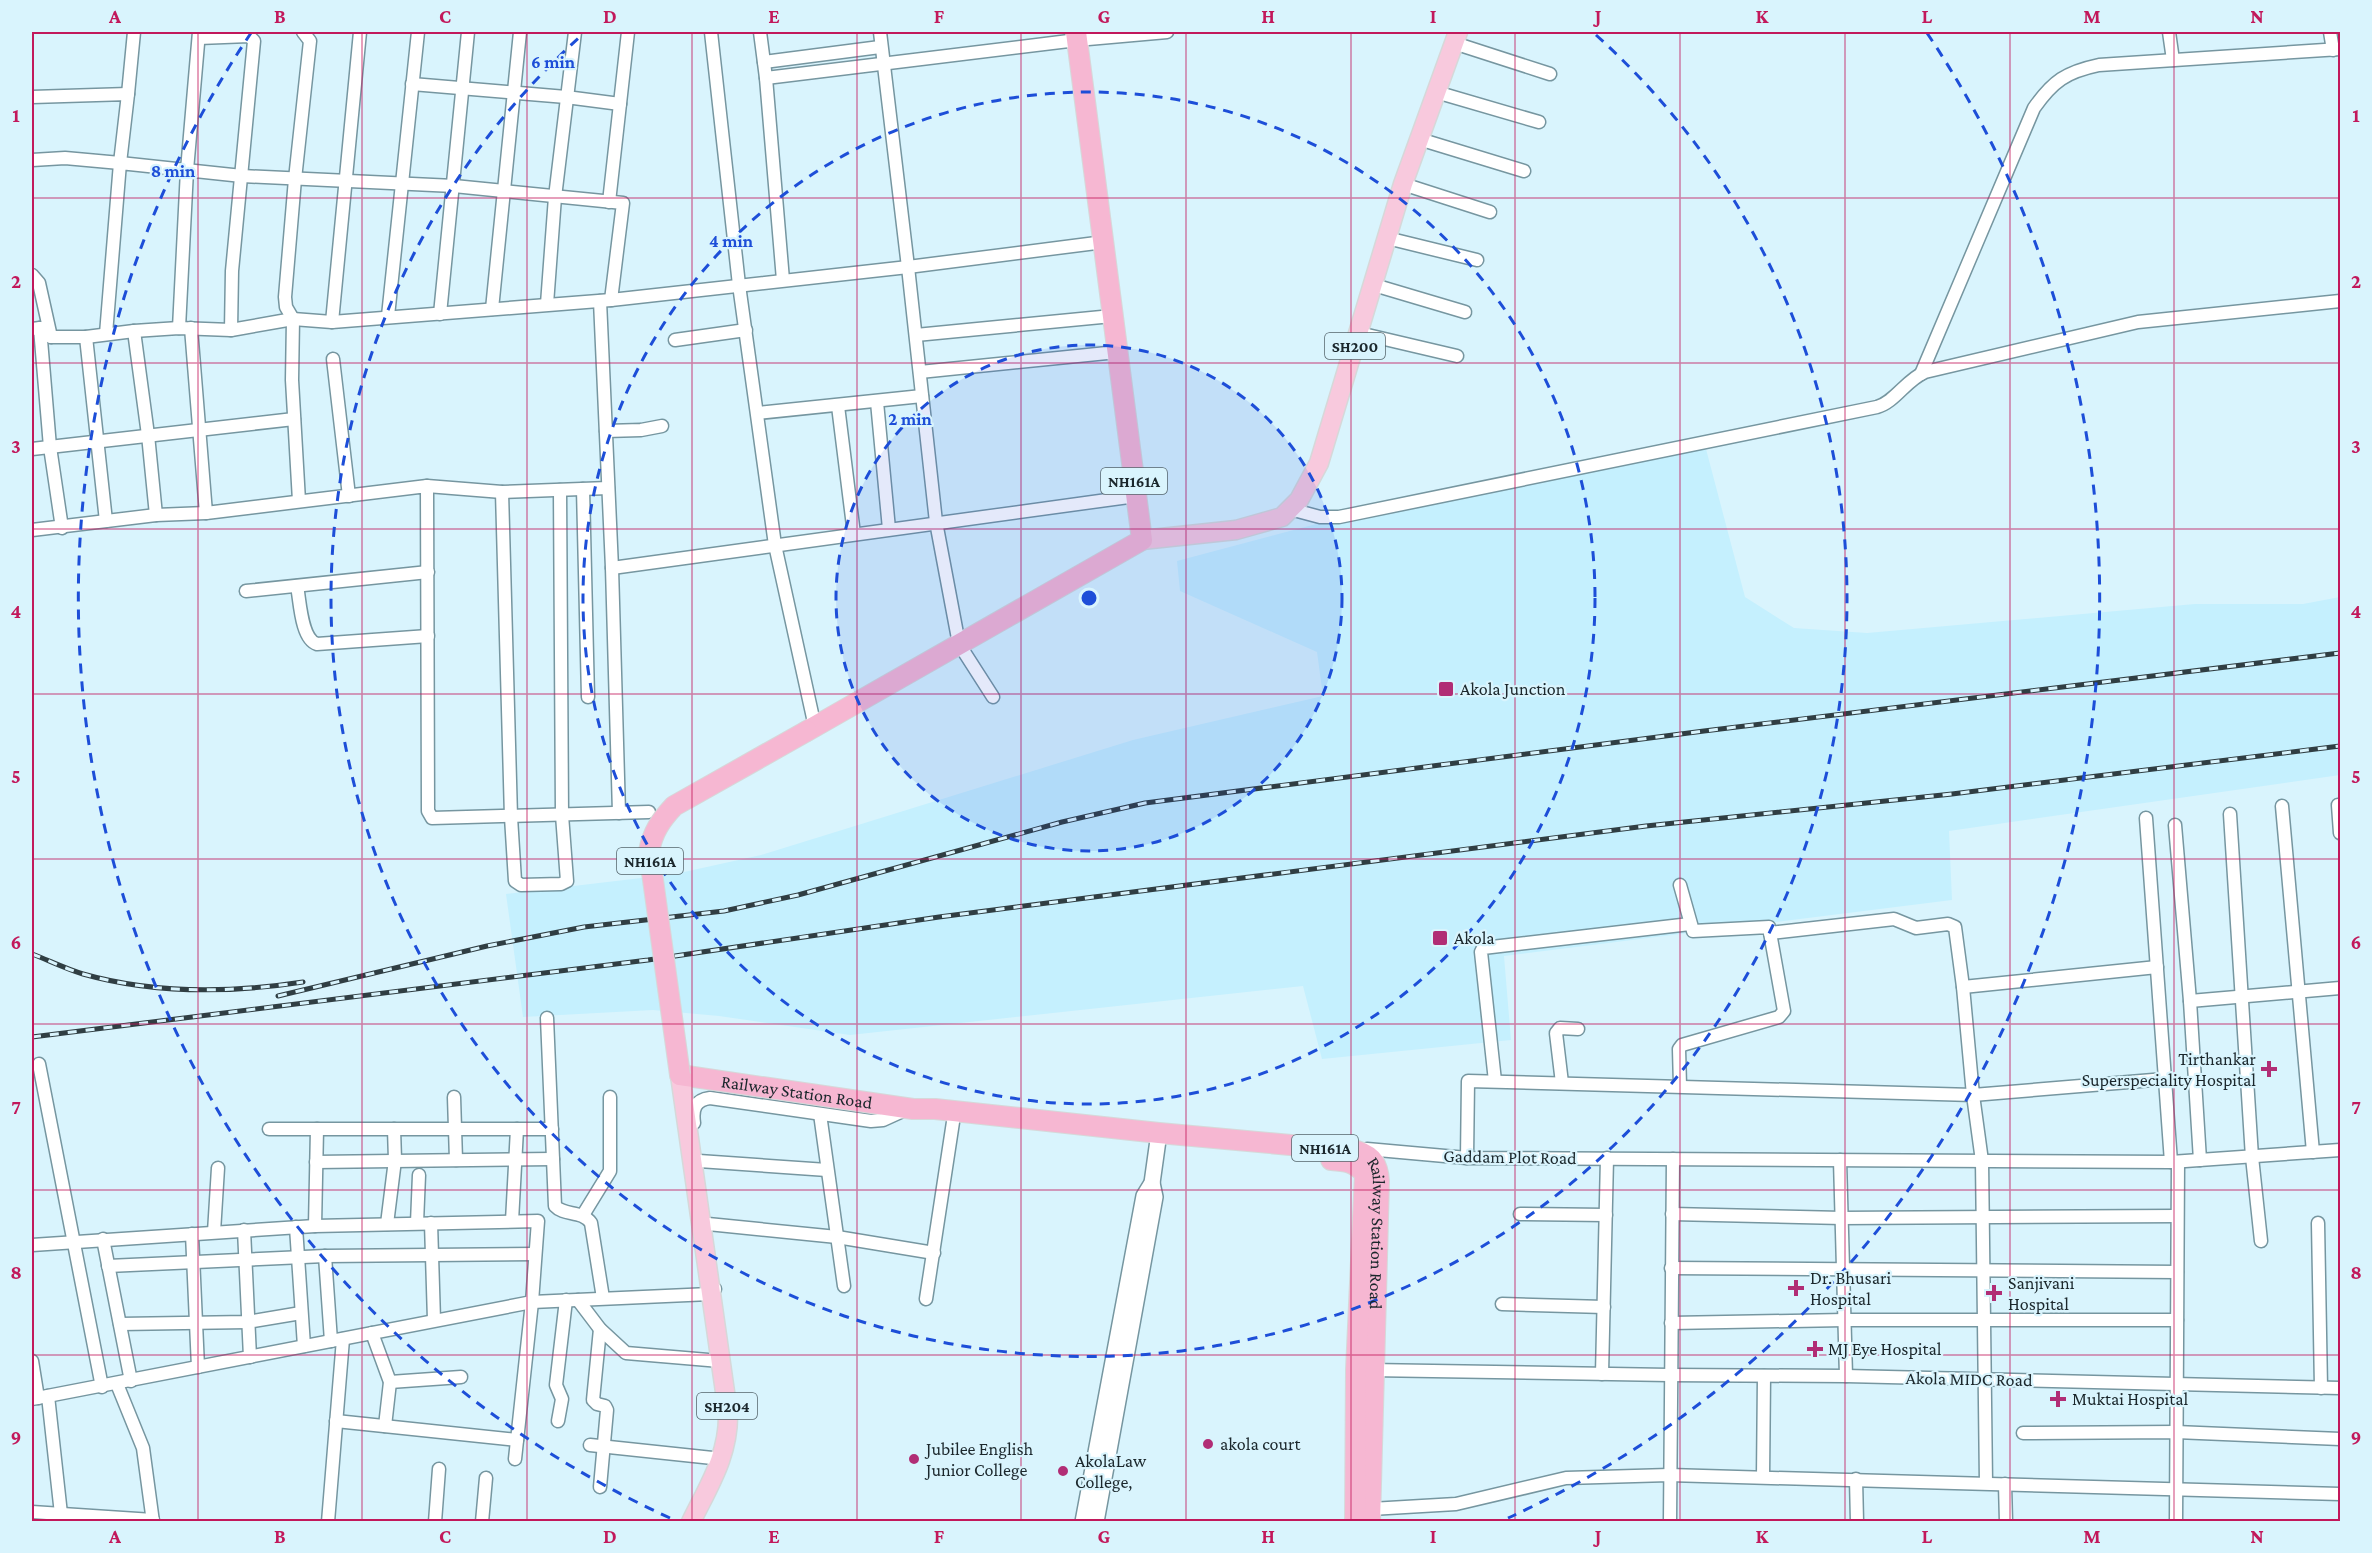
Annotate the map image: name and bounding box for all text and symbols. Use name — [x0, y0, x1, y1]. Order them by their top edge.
text: A — [108, 5, 122, 27]
text: B — [274, 5, 286, 27]
text: C — [439, 5, 451, 27]
text: D — [603, 5, 617, 27]
text: E — [768, 5, 780, 27]
text: F — [934, 5, 945, 27]
text: G — [1098, 5, 1111, 27]
text: H — [1261, 5, 1275, 27]
text: I — [1430, 5, 1437, 27]
text: J — [1593, 5, 1602, 27]
text: K — [1756, 5, 1770, 27]
text: L — [1922, 5, 1933, 27]
text: M — [2083, 5, 2101, 27]
text: N — [2250, 5, 2264, 27]
text: 6 min — [531, 52, 576, 72]
text: 1 — [12, 104, 20, 126]
text: 1 — [2352, 104, 2360, 126]
text: 8 min — [151, 161, 196, 181]
text: 4 min — [709, 231, 754, 251]
text: 2 — [11, 270, 21, 292]
text: 2 — [2351, 270, 2361, 292]
road number: SH200 — [1325, 333, 1385, 359]
text: 2 min — [888, 409, 932, 429]
text: 3 — [11, 435, 21, 457]
text: 3 — [2351, 435, 2361, 457]
road number: NH161A — [1101, 468, 1167, 494]
centre of rings — [1079, 588, 1099, 608]
text: 4 — [11, 600, 22, 622]
text: 4 — [2351, 600, 2362, 622]
place label: Akola Junction — [1460, 679, 1566, 699]
marker: Akola Junction — [1437, 680, 1455, 698]
text: 5 — [11, 765, 21, 787]
text: 5 — [2351, 765, 2361, 787]
road number: NH161A — [617, 848, 683, 874]
place label: Akola — [1454, 928, 1495, 948]
marker: Akola — [1431, 929, 1449, 947]
text: 6 — [11, 931, 21, 953]
text: 6 — [2351, 931, 2361, 953]
place label: Tirthankar Superspeciality Hospital — [2082, 1049, 2257, 1090]
marker: Tirthankar Superspeciality Hospital — [2260, 1060, 2278, 1078]
street label: Railway Station Road — [720, 1071, 874, 1113]
text: 7 — [11, 1096, 21, 1118]
text: 7 — [2351, 1096, 2361, 1118]
road number: NH161A — [1292, 1135, 1358, 1161]
street label: Gaddam Plot Road — [1443, 1146, 1577, 1168]
street label: Railway Station Road — [1363, 1153, 1389, 1310]
text: 8 — [10, 1261, 22, 1283]
text: 8 — [2350, 1261, 2362, 1283]
place label: Dr. Bhusari Hospital — [1810, 1268, 1891, 1309]
place label: Sanjivani Hospital — [2008, 1273, 2075, 1314]
marker: Dr. Bhusari Hospital — [1787, 1279, 1805, 1297]
marker: Sanjivani Hospital — [1985, 1284, 2003, 1302]
place label: MJ Eye Hospital — [1828, 1339, 1942, 1359]
marker: MJ Eye Hospital — [1806, 1340, 1824, 1358]
street label: Akola MIDC Road — [1905, 1368, 2033, 1390]
place label: Muktai Hospital — [2072, 1389, 2189, 1409]
marker: Muktai Hospital — [2049, 1390, 2067, 1408]
road number: SH204 — [697, 1393, 757, 1419]
text: 9 — [11, 1426, 21, 1448]
text: 9 — [2351, 1426, 2361, 1448]
place label: akola court — [1220, 1434, 1301, 1454]
marker: akola court — [1201, 1437, 1215, 1451]
place label: Jubilee English Junior College — [924, 1439, 1033, 1480]
place label: AkolaLaw College, — [1075, 1451, 1147, 1492]
marker: Jubilee English Junior College — [907, 1452, 921, 1466]
marker: AkolaLaw College, — [1056, 1464, 1070, 1478]
text: A — [108, 1525, 122, 1547]
text: B — [274, 1525, 286, 1547]
text: C — [439, 1525, 451, 1547]
text: D — [603, 1525, 617, 1547]
text: E — [768, 1525, 780, 1547]
text: F — [934, 1525, 945, 1547]
text: G — [1098, 1525, 1111, 1547]
text: H — [1261, 1525, 1275, 1547]
text: I — [1430, 1525, 1437, 1547]
text: J — [1593, 1525, 1602, 1547]
text: K — [1756, 1525, 1770, 1547]
text: L — [1922, 1525, 1933, 1547]
text: M — [2083, 1525, 2101, 1547]
text: N — [2250, 1525, 2264, 1547]

